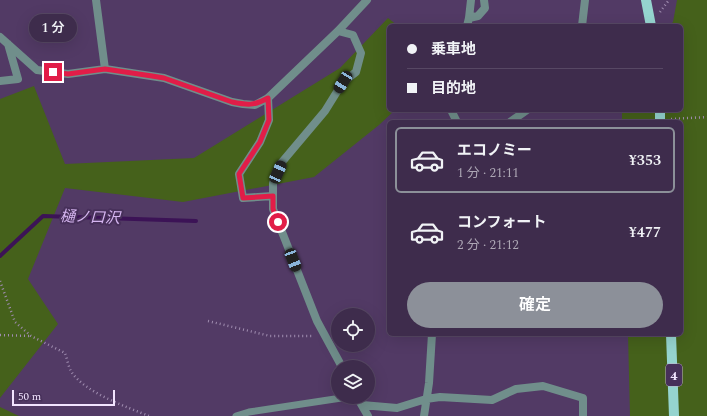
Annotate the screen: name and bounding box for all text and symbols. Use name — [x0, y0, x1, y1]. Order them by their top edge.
callout: 1 分 — [29, 14, 77, 42]
text: 1 分 — [41, 18, 65, 38]
text: 乗車地 — [431, 38, 476, 61]
route end — [44, 63, 62, 81]
car — [332, 69, 354, 95]
text: 目的地 — [431, 77, 476, 100]
text: エコノミー — [457, 139, 532, 162]
icon: car — [409, 142, 445, 178]
text: ¥353 — [629, 149, 661, 172]
car — [268, 159, 288, 185]
text: 1 分 · 21:11 — [457, 163, 519, 183]
water label: 樋ノ口沢 — [60, 205, 122, 230]
text: コンフォート — [457, 211, 547, 234]
route start — [269, 213, 287, 231]
icon: car — [409, 214, 445, 250]
text: ¥477 — [629, 221, 661, 244]
text: 2 分 · 21:12 — [457, 235, 519, 255]
car — [283, 247, 303, 273]
button: 確定 — [407, 282, 663, 328]
map controls — [331, 308, 375, 404]
button: locate — [331, 308, 375, 352]
button: layers — [331, 360, 375, 404]
road number: 4 — [666, 364, 682, 386]
scale bar — [12, 388, 115, 407]
text: 50 m — [18, 388, 41, 405]

